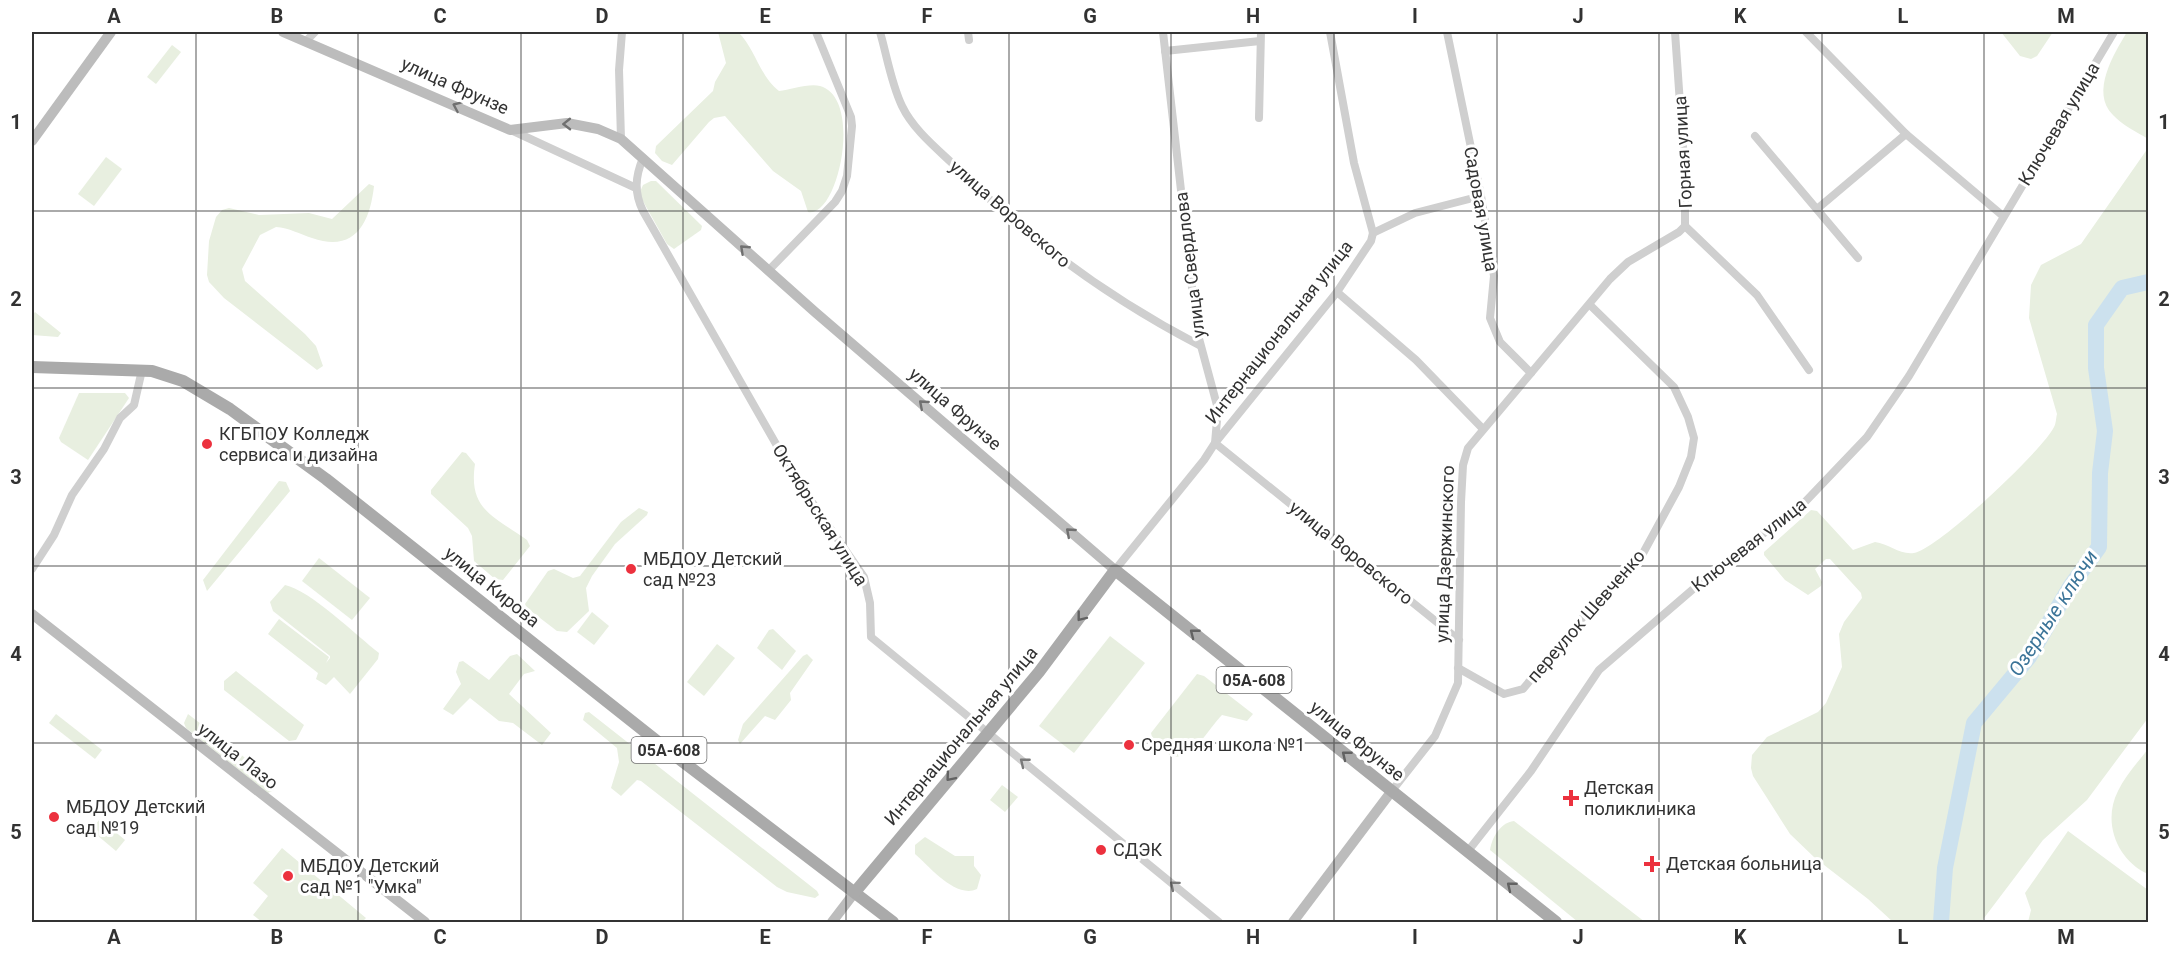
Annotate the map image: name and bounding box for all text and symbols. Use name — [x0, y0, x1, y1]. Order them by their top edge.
text: A — [107, 4, 121, 28]
text: B — [271, 4, 283, 28]
text: C — [433, 4, 447, 28]
text: D — [596, 4, 609, 28]
text: E — [759, 4, 771, 28]
text: F — [922, 4, 933, 28]
text: G — [1083, 4, 1097, 28]
text: H — [1246, 4, 1260, 28]
text: I — [1412, 4, 1418, 28]
text: J — [1572, 4, 1584, 28]
text: K — [1734, 4, 1747, 28]
text: L — [1898, 4, 1909, 28]
text: M — [2057, 4, 2075, 28]
street label: улица Фрунзе — [398, 52, 512, 119]
street label: Ключевая улица — [2014, 58, 2104, 189]
street label: Горная улица — [1669, 95, 1696, 209]
one-way arrow — [452, 101, 463, 113]
text: 1 — [10, 110, 22, 134]
text: 1 — [2158, 110, 2170, 134]
one-way arrow — [562, 118, 571, 130]
street label: Садовая улица — [1460, 145, 1503, 273]
street label: улица Воровского — [946, 156, 1075, 272]
street label: улица Свердлова — [1170, 191, 1209, 339]
street label: Интернациональная улица — [1201, 236, 1357, 427]
one-way arrow — [740, 245, 751, 256]
text: 2 — [10, 287, 22, 311]
text: 2 — [2158, 287, 2170, 311]
street label: улица Фрунзе — [905, 363, 1006, 454]
one-way arrow — [919, 401, 930, 412]
place label: КГБПОУ Колледж сервиса и дизайна — [219, 423, 378, 465]
marker: КГБПОУ Колледж сервиса и дизайна — [200, 437, 214, 451]
street label: Октябрьская улица — [768, 440, 873, 589]
text: 3 — [10, 465, 22, 489]
street label: улица Дзержинского — [1431, 465, 1458, 643]
text: 3 — [2158, 465, 2170, 489]
street label: Ключевая улица — [1687, 493, 1810, 596]
street label: улица Воровского — [1285, 496, 1417, 609]
one-way arrow — [1066, 528, 1077, 539]
street label: улица Кирова — [441, 542, 544, 631]
street label: переулок Шевченко — [1522, 545, 1649, 686]
water label: Озерные ключи — [2003, 546, 2103, 680]
place label: МБДОУ Детский сад №23 — [643, 548, 782, 590]
marker: МБДОУ Детский сад №23 — [624, 562, 638, 576]
one-way arrow — [1077, 611, 1088, 622]
one-way arrow — [1190, 629, 1201, 640]
text: 4 — [10, 642, 22, 666]
street label: Интернациональная улица — [880, 642, 1041, 829]
text: 4 — [2158, 642, 2170, 666]
road number: 05А-608 — [1216, 667, 1292, 693]
street label: улица Фрунзе — [1306, 696, 1409, 785]
street label: улица Лазо — [194, 718, 283, 793]
place label: Средняя школа №1 — [1141, 734, 1305, 755]
road number: 05А-608 — [632, 737, 706, 763]
marker: Средняя школа №1 — [1122, 738, 1136, 752]
one-way arrow — [1342, 752, 1353, 763]
one-way arrow — [1019, 758, 1030, 769]
one-way arrow — [946, 770, 957, 781]
place label: Детская поликлиника — [1584, 777, 1696, 819]
marker: Детская поликлиника — [1562, 789, 1580, 807]
place label: МБДОУ Детский сад №19 — [66, 796, 205, 838]
marker: МБДОУ Детский сад №19 — [47, 810, 61, 824]
text: 5 — [10, 820, 22, 844]
text: 5 — [2158, 820, 2170, 844]
place label: СДЭК — [1113, 839, 1162, 860]
marker: СДЭК — [1094, 843, 1108, 857]
place label: Детская больница — [1666, 853, 1822, 874]
place label: МБДОУ Детский сад №1 "Умка" — [300, 855, 439, 897]
marker: Детская больница — [1643, 855, 1661, 873]
marker: МБДОУ Детский сад №1 "Умка" — [281, 869, 295, 883]
one-way arrow — [1170, 882, 1181, 893]
one-way arrow — [1507, 882, 1518, 893]
text: A — [107, 925, 121, 949]
text: B — [271, 925, 283, 949]
text: C — [433, 925, 447, 949]
text: D — [596, 925, 609, 949]
text: E — [759, 925, 771, 949]
text: F — [922, 925, 933, 949]
text: G — [1083, 925, 1097, 949]
text: H — [1246, 925, 1260, 949]
text: I — [1412, 925, 1418, 949]
text: J — [1572, 925, 1584, 949]
text: K — [1734, 925, 1747, 949]
text: L — [1898, 925, 1909, 949]
text: M — [2057, 925, 2075, 949]

